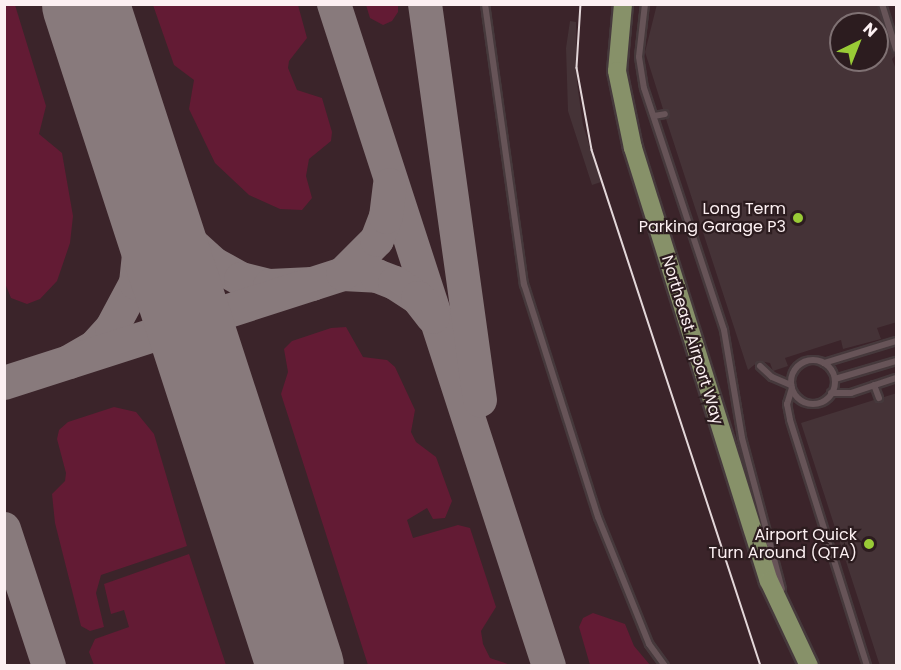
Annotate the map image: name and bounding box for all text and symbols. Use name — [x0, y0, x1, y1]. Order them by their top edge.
north arrow — [829, 12, 889, 72]
text: N — [858, 17, 882, 42]
place label: Long Term Parking Garage P3 — [639, 199, 786, 237]
marker: Long Term Parking Garage P3 — [791, 211, 805, 225]
street label: Northeast Airport Way — [657, 253, 727, 427]
place label: Airport Quick Turn Around (QTA) — [708, 525, 857, 563]
marker: Airport Quick Turn Around (QTA) — [862, 537, 876, 551]

